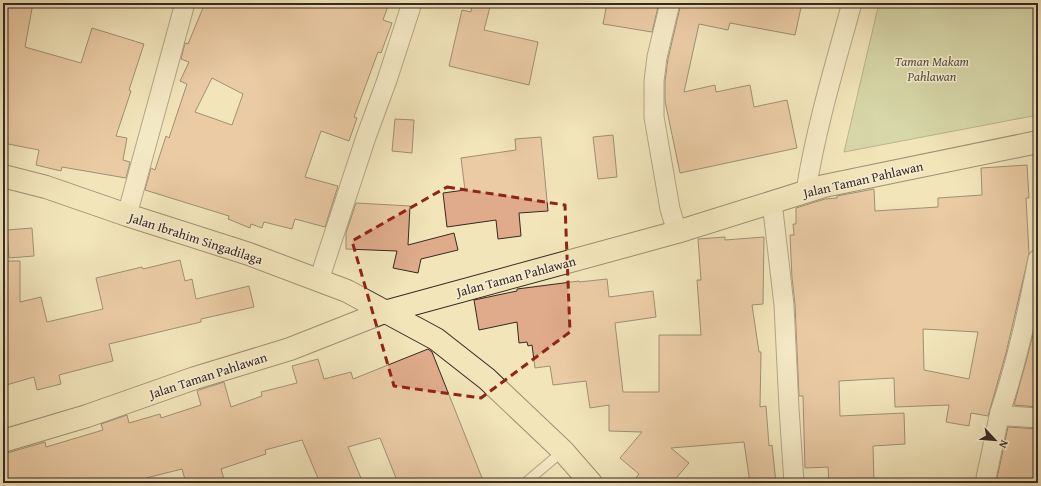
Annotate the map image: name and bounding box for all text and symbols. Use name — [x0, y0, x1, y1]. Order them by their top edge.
park label: Taman Makam Pahlawan — [895, 52, 970, 86]
street label: Jalan Taman Pahlawan — [799, 156, 926, 203]
street label: Jalan Ibrahim Singadilaga — [125, 207, 266, 269]
street label: Jalan Taman Pahlawan — [453, 251, 578, 302]
street label: Jalan Taman Pahlawan — [145, 347, 270, 404]
north arrow — [975, 420, 1015, 460]
text: N — [995, 438, 1013, 452]

